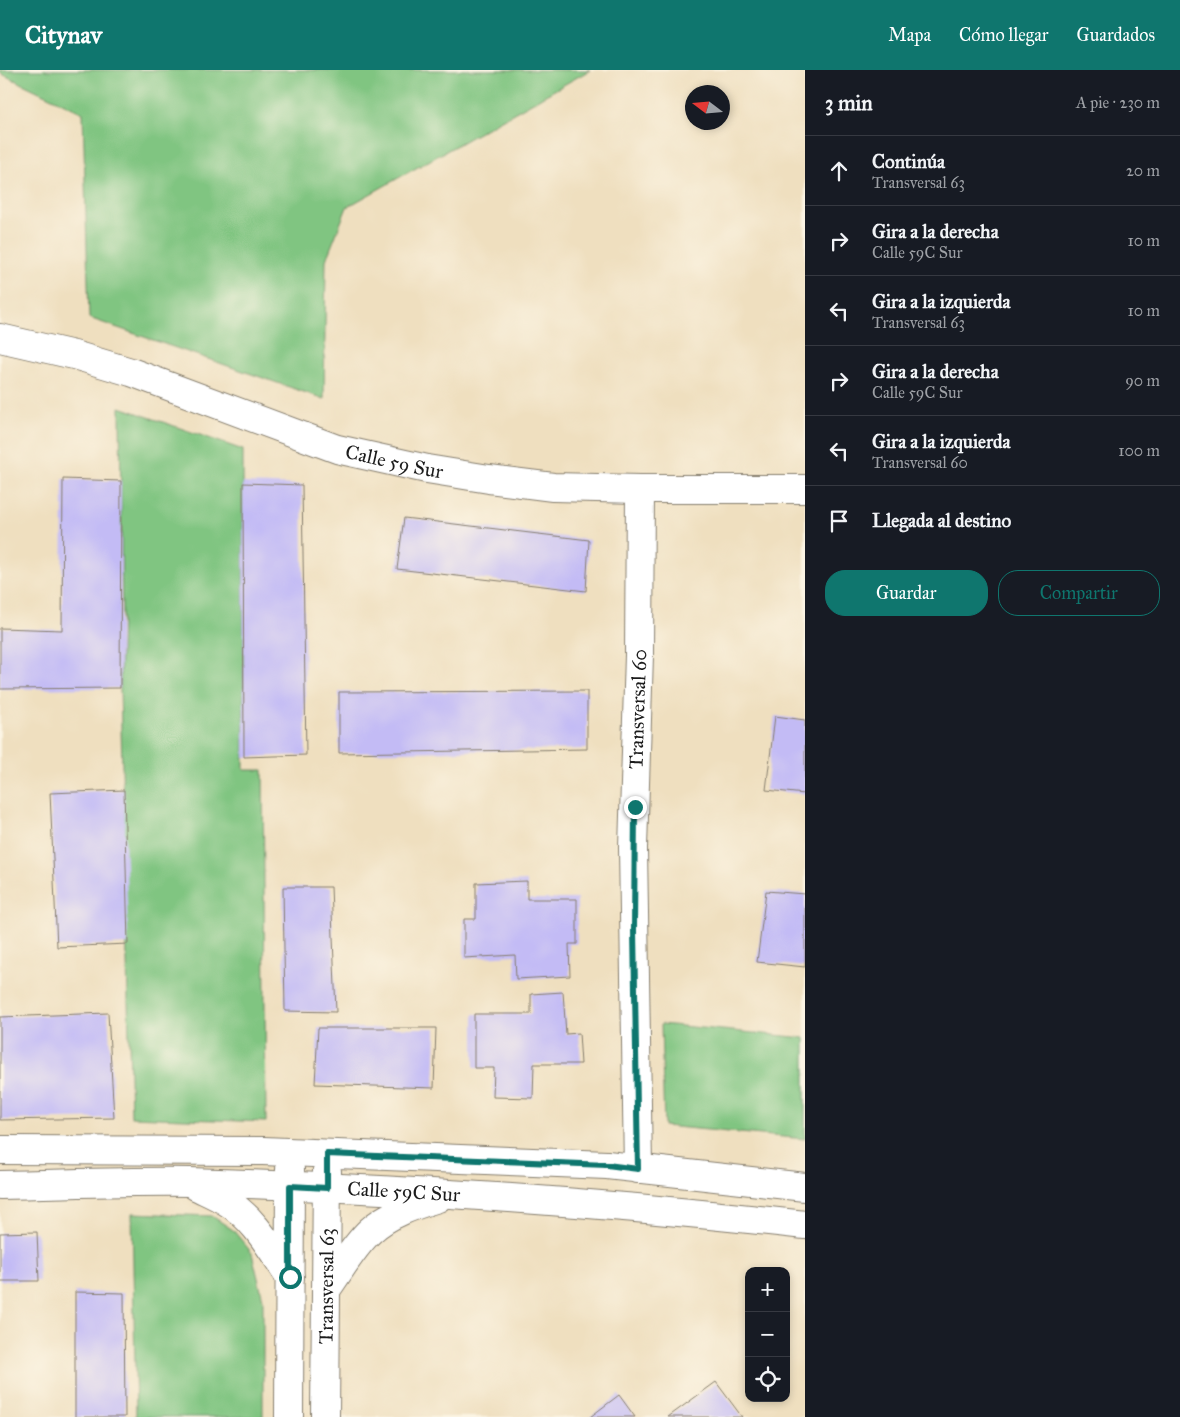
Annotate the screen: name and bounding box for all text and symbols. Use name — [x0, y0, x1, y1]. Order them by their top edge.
text: Citynav — [25, 20, 102, 50]
text: Mapa — [888, 24, 931, 46]
text: Cómo llegar — [959, 24, 1049, 46]
text: Guardados — [1077, 24, 1155, 46]
north arrow — [685, 85, 730, 130]
text: 3 min — [825, 90, 873, 116]
text: A pie · 230 m — [1076, 93, 1160, 112]
text: Continúa — [872, 150, 945, 173]
icon: ahead — [825, 157, 853, 185]
text: 20 m — [1126, 161, 1160, 180]
text: Transversal 63 — [872, 173, 965, 192]
text: Gira a la derecha — [872, 220, 999, 243]
icon: right — [825, 227, 853, 255]
text: 10 m — [1128, 231, 1160, 250]
text: Calle 59C Sur — [872, 243, 962, 262]
text: Gira a la izquierda — [872, 290, 1011, 313]
icon: left — [825, 297, 853, 325]
text: 10 m — [1128, 301, 1160, 320]
text: Transversal 63 — [872, 313, 965, 332]
text: Gira a la derecha — [872, 360, 999, 383]
icon: right — [825, 367, 853, 395]
text: 90 m — [1125, 371, 1160, 390]
text: Calle 59C Sur — [872, 383, 962, 402]
text: Gira a la izquierda — [872, 430, 1011, 453]
icon: left — [825, 437, 853, 465]
street label: Calle 59 Sur — [343, 439, 445, 484]
text: 100 m — [1118, 441, 1160, 460]
text: Transversal 60 — [872, 453, 968, 472]
icon: arrive — [825, 507, 853, 535]
text: Llegada al destino — [872, 509, 1011, 532]
button: Guardar — [825, 570, 988, 616]
button: Compartir — [998, 570, 1160, 616]
street label: Transversal 60 — [623, 649, 651, 769]
route end — [624, 796, 647, 819]
street label: Calle 59C Sur — [347, 1176, 462, 1207]
street label: Transversal 63 — [314, 1228, 339, 1344]
route start — [279, 1266, 302, 1289]
map controls — [745, 1267, 790, 1402]
button: + — [745, 1267, 790, 1312]
button: − — [745, 1312, 790, 1357]
button: locate — [745, 1357, 790, 1402]

